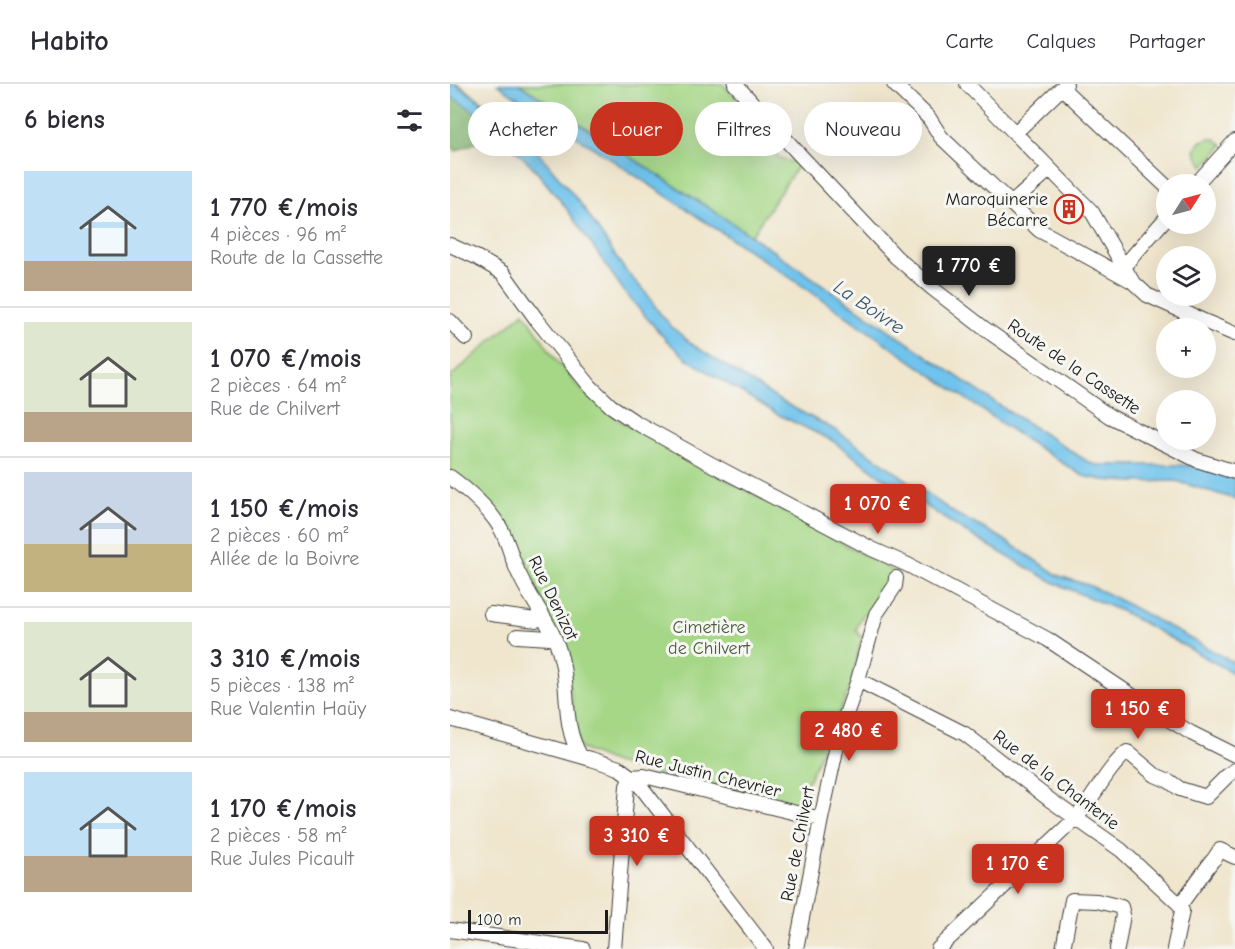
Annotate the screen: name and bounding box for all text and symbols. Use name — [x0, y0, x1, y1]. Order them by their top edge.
text: Habito — [30, 25, 109, 57]
text: Carte — [946, 29, 994, 53]
text: Calques — [1027, 29, 1096, 53]
text: Partager — [1129, 29, 1205, 53]
chip: Acheter — [468, 102, 578, 156]
chip: Louer — [590, 102, 683, 156]
chip: Filtres — [695, 102, 792, 156]
chip: Nouveau — [804, 102, 922, 156]
icon: filters — [393, 104, 426, 137]
text: 6 biens — [24, 105, 105, 135]
north arrow — [1156, 174, 1216, 234]
map controls — [1156, 174, 1216, 450]
place label: Maroquinerie Bécarre — [945, 189, 1048, 231]
text: 1 770 €/mois — [210, 193, 358, 223]
building icon: Maroquinerie Bécarre — [1053, 193, 1085, 225]
icon: home — [72, 195, 144, 267]
text: 4 pièces · 96 m² — [210, 223, 346, 246]
text: Route de la Cassette — [210, 246, 383, 269]
pin: 1 770 € — [914, 246, 1024, 297]
button: layers — [1156, 246, 1216, 306]
text: 1 770 € — [936, 254, 1002, 277]
water label: La Boivre — [829, 275, 909, 339]
street label: Route de la Cassette — [1004, 315, 1144, 419]
button: + — [1156, 318, 1216, 378]
text: 1 070 €/mois — [210, 344, 361, 374]
icon: home — [72, 346, 144, 418]
text: 2 pièces · 64 m² — [210, 374, 346, 397]
button: − — [1156, 390, 1216, 450]
text: Rue de Chilvert — [210, 397, 340, 420]
pin: 1 070 € — [823, 484, 933, 535]
text: 1 070 € — [844, 492, 912, 515]
text: 1 150 €/mois — [210, 494, 358, 524]
icon: home — [72, 496, 144, 568]
text: 2 pièces · 60 m² — [210, 524, 348, 547]
text: Allée de la Boivre — [210, 547, 359, 570]
street label: Rue Denizot — [524, 552, 583, 644]
park label: Cimetière de Chilvert — [668, 617, 751, 659]
text: 3 310 €/mois — [210, 644, 360, 674]
icon: home — [72, 646, 144, 718]
text: 5 pièces · 138 m² — [210, 674, 354, 697]
pin: 1 150 € — [1083, 689, 1193, 740]
text: Rue Valentin Haüy — [210, 697, 366, 720]
text: 1 150 € — [1105, 697, 1171, 720]
pin: 2 480 € — [794, 711, 904, 762]
text: 2 480 € — [814, 719, 884, 742]
street label: Rue de la Chanterie — [989, 726, 1123, 834]
street label: Rue Justin Chevrier — [633, 746, 784, 803]
street label: Rue de Chilvert — [777, 784, 820, 903]
text: 1 170 €/mois — [210, 794, 356, 824]
icon: home — [72, 796, 144, 868]
pin: 3 310 € — [582, 816, 692, 867]
text: 2 pièces · 58 m² — [210, 824, 347, 847]
text: 3 310 € — [603, 824, 671, 847]
pin: 1 170 € — [963, 844, 1073, 895]
text: Rue Jules Picault — [210, 847, 354, 870]
text: 1 170 € — [986, 852, 1050, 875]
scale bar — [468, 907, 608, 934]
text: 100 m — [477, 911, 521, 929]

